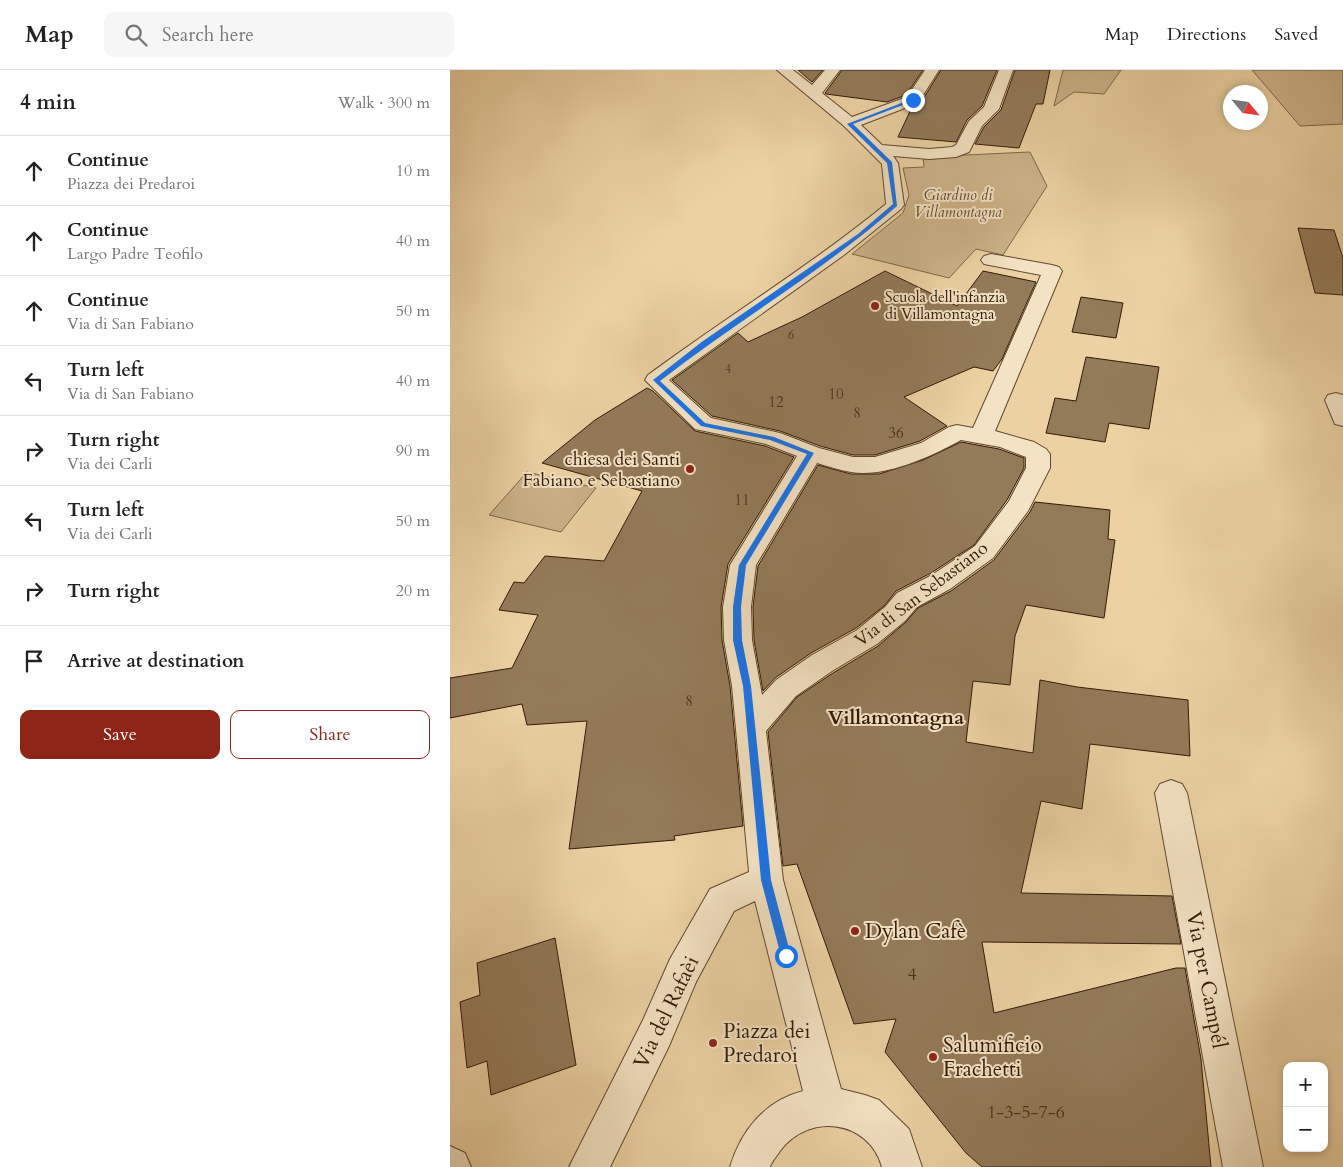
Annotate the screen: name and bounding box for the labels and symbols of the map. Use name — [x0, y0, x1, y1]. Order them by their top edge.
north arrow — [1223, 85, 1268, 130]
route end — [902, 89, 925, 112]
park label: Giardino di Villamontagna — [914, 185, 1002, 222]
place label: Scuola dell'infanzia di Villamontagna — [885, 287, 1006, 324]
marker: Scuola dell'infanzia di Villamontagna — [869, 300, 881, 312]
house number: 6 — [788, 327, 794, 343]
house number: 4 — [725, 361, 731, 377]
house number: 10 — [828, 384, 844, 404]
house number: 12 — [768, 392, 784, 412]
house number: 8 — [853, 403, 861, 423]
house number: 36 — [888, 423, 904, 443]
place label: chiesa dei Santi Fabiano e Sebastiano — [523, 447, 680, 493]
marker: chiesa dei Santi Fabiano e Sebastiano — [684, 463, 696, 475]
house number: 11 — [734, 490, 750, 510]
street label: Via di San Sebastiano — [849, 536, 993, 653]
house number: 8 — [685, 691, 693, 711]
district label: Villamontagna — [828, 704, 964, 731]
street label: Via per Campél — [1179, 909, 1234, 1051]
place label: Dylan Cafè — [865, 917, 966, 946]
marker: Dylan Cafè — [849, 925, 861, 937]
route start — [775, 945, 798, 968]
street label: Via del Rafaèi — [627, 951, 706, 1074]
house number: 4 — [907, 962, 917, 987]
place label: Piazza dei Predaroi — [723, 1017, 811, 1070]
place label: Salumificio Frachetti — [943, 1031, 1042, 1084]
marker: Piazza dei Predaroi — [707, 1037, 719, 1049]
marker: Salumificio Frachetti — [927, 1051, 939, 1063]
house number: 1-3-5-7-6 — [987, 1100, 1065, 1125]

